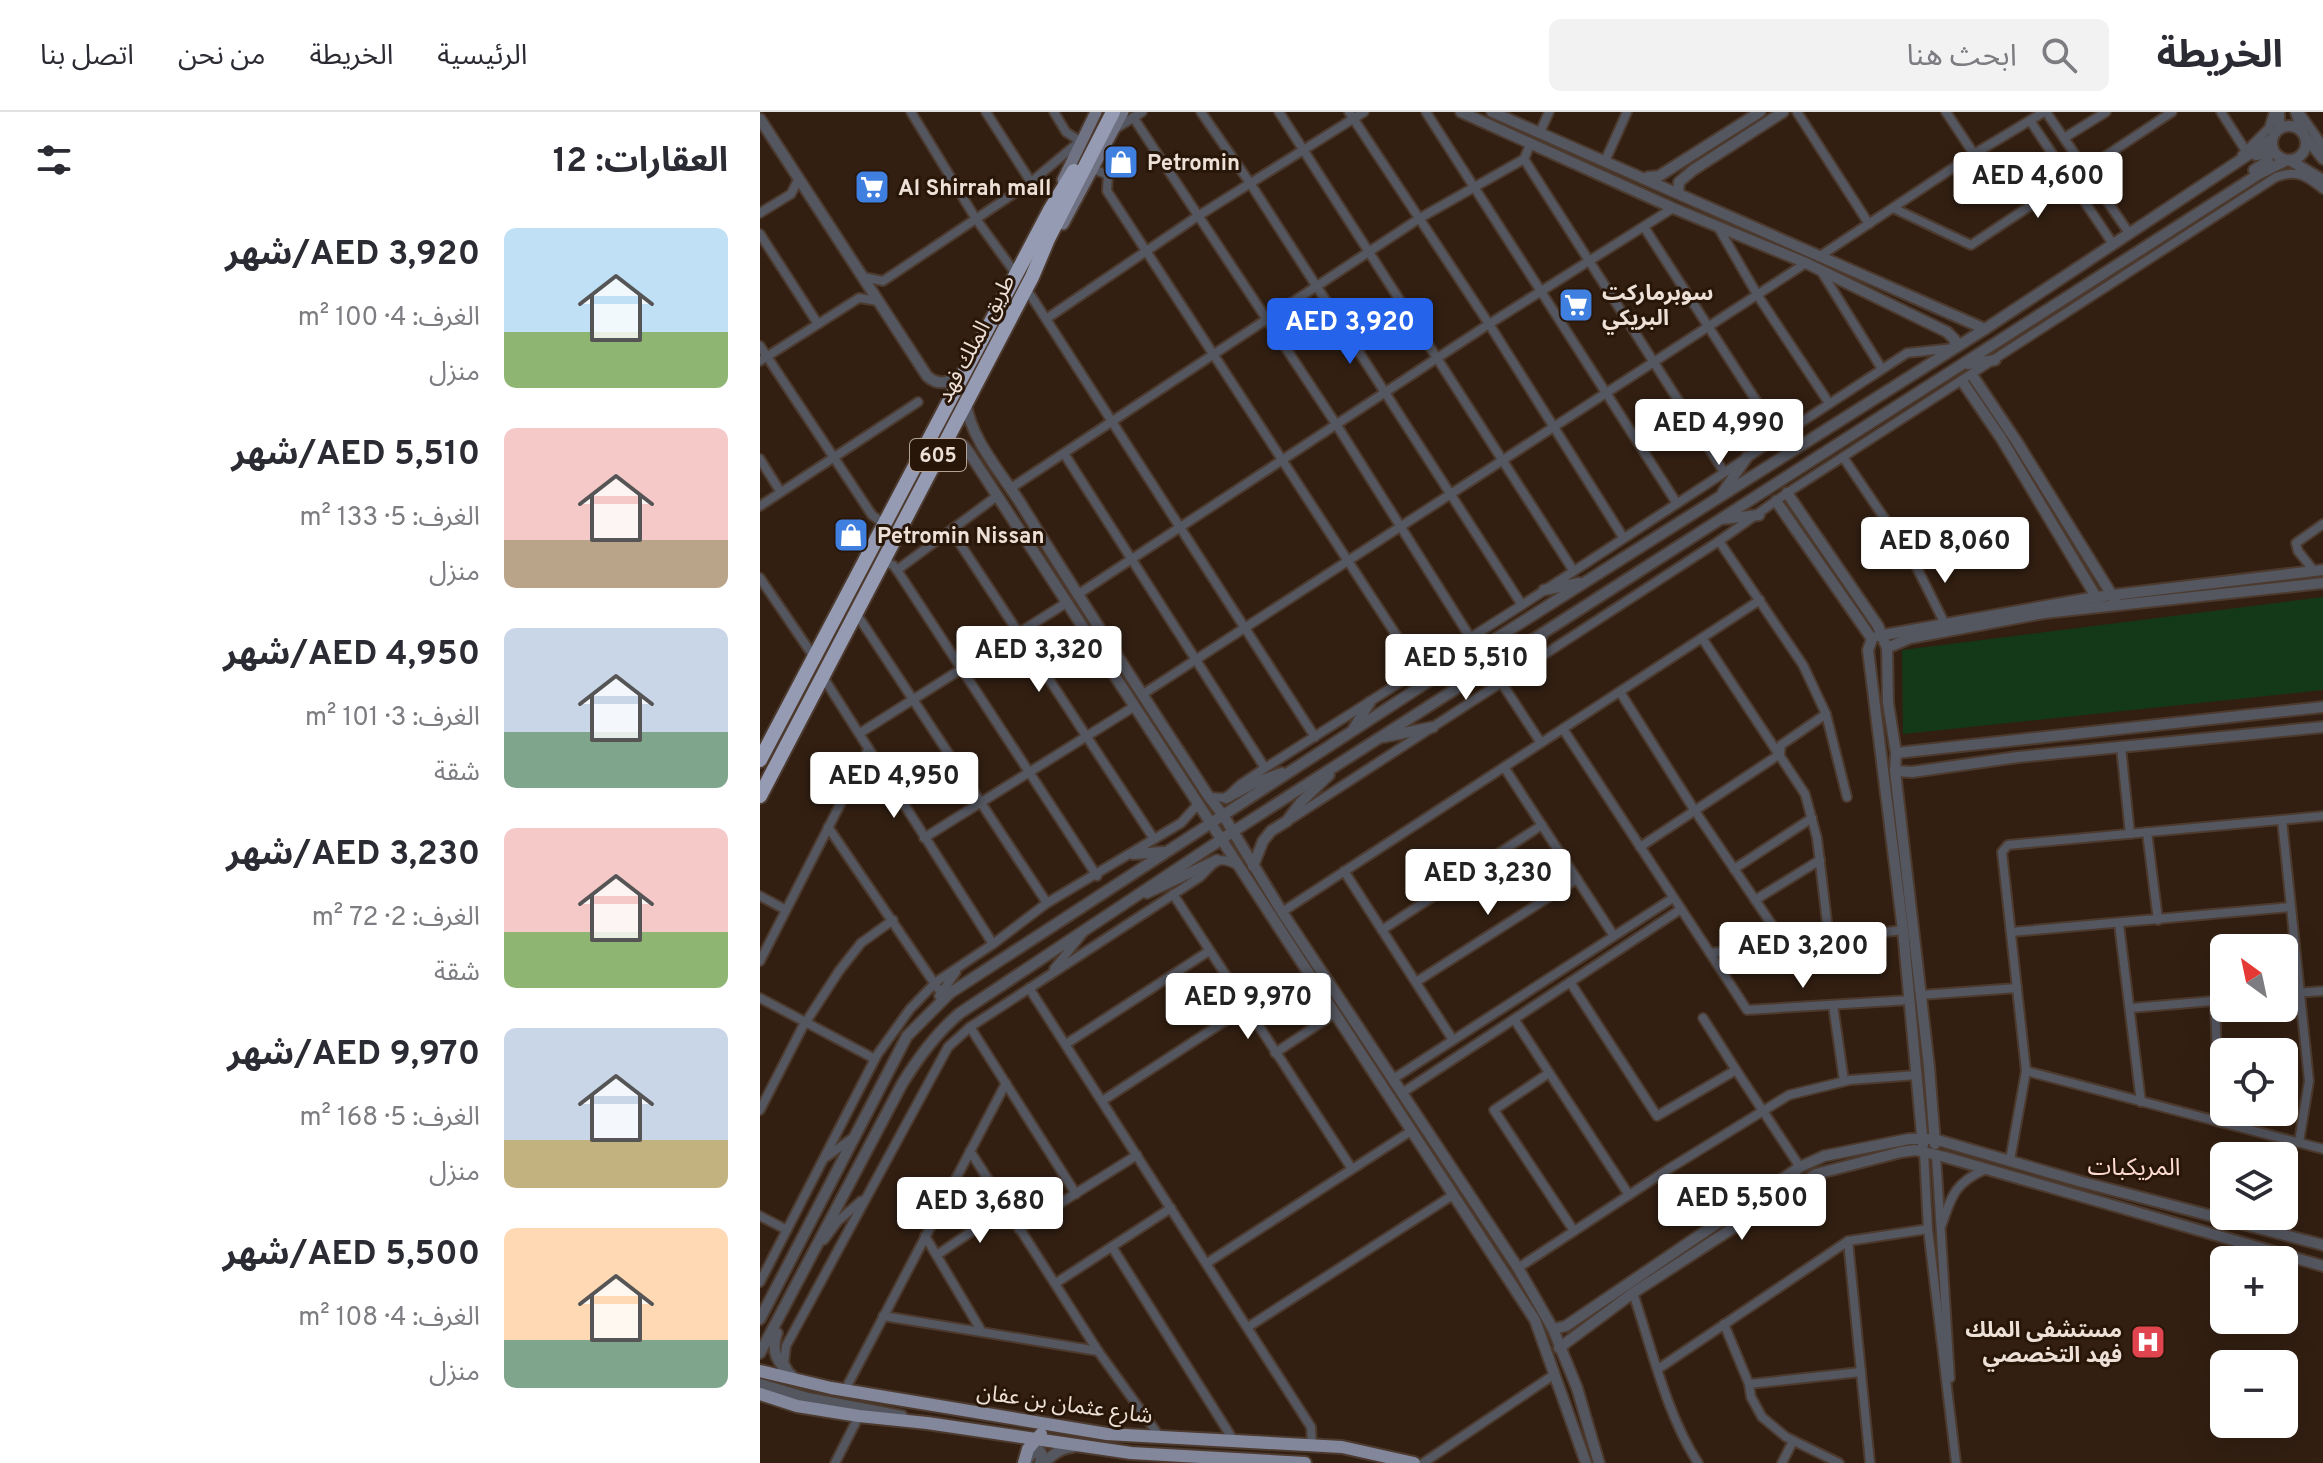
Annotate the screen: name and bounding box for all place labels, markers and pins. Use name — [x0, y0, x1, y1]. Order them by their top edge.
shop icon: Petromin — [1102, 143, 1140, 181]
place label: Petromin — [1147, 151, 1240, 178]
pin: AED 4,600 — [1946, 152, 2130, 220]
supermarket icon: Al Shirrah mall — [853, 168, 891, 206]
place label: Al Shirrah mall — [898, 176, 1051, 203]
place label: سوبرماركت البريكي — [1602, 281, 1713, 335]
supermarket icon: سوبرماركت البريكي — [1557, 286, 1595, 324]
pin: AED 3,920 — [1258, 298, 1442, 366]
pin: AED 4,990 — [1627, 399, 1811, 467]
shop icon: Petromin Nissan — [832, 516, 870, 554]
pin: AED 8,060 — [1853, 517, 2037, 585]
place label: Petromin Nissan — [877, 524, 1044, 551]
pin: AED 3,320 — [947, 626, 1131, 694]
pin: AED 5,510 — [1374, 634, 1558, 702]
pin: AED 4,950 — [802, 752, 986, 820]
pin: AED 3,230 — [1396, 849, 1580, 917]
pin: AED 3,200 — [1711, 922, 1895, 990]
pin: AED 9,970 — [1156, 973, 1340, 1041]
pin: AED 5,500 — [1650, 1174, 1834, 1242]
pin: AED 3,680 — [888, 1177, 1072, 1245]
place label: مستشفى الملك فهد التخصصي — [1965, 1318, 2122, 1372]
hospital icon: مستشفى الملك فهد التخصصي — [2129, 1323, 2167, 1361]

